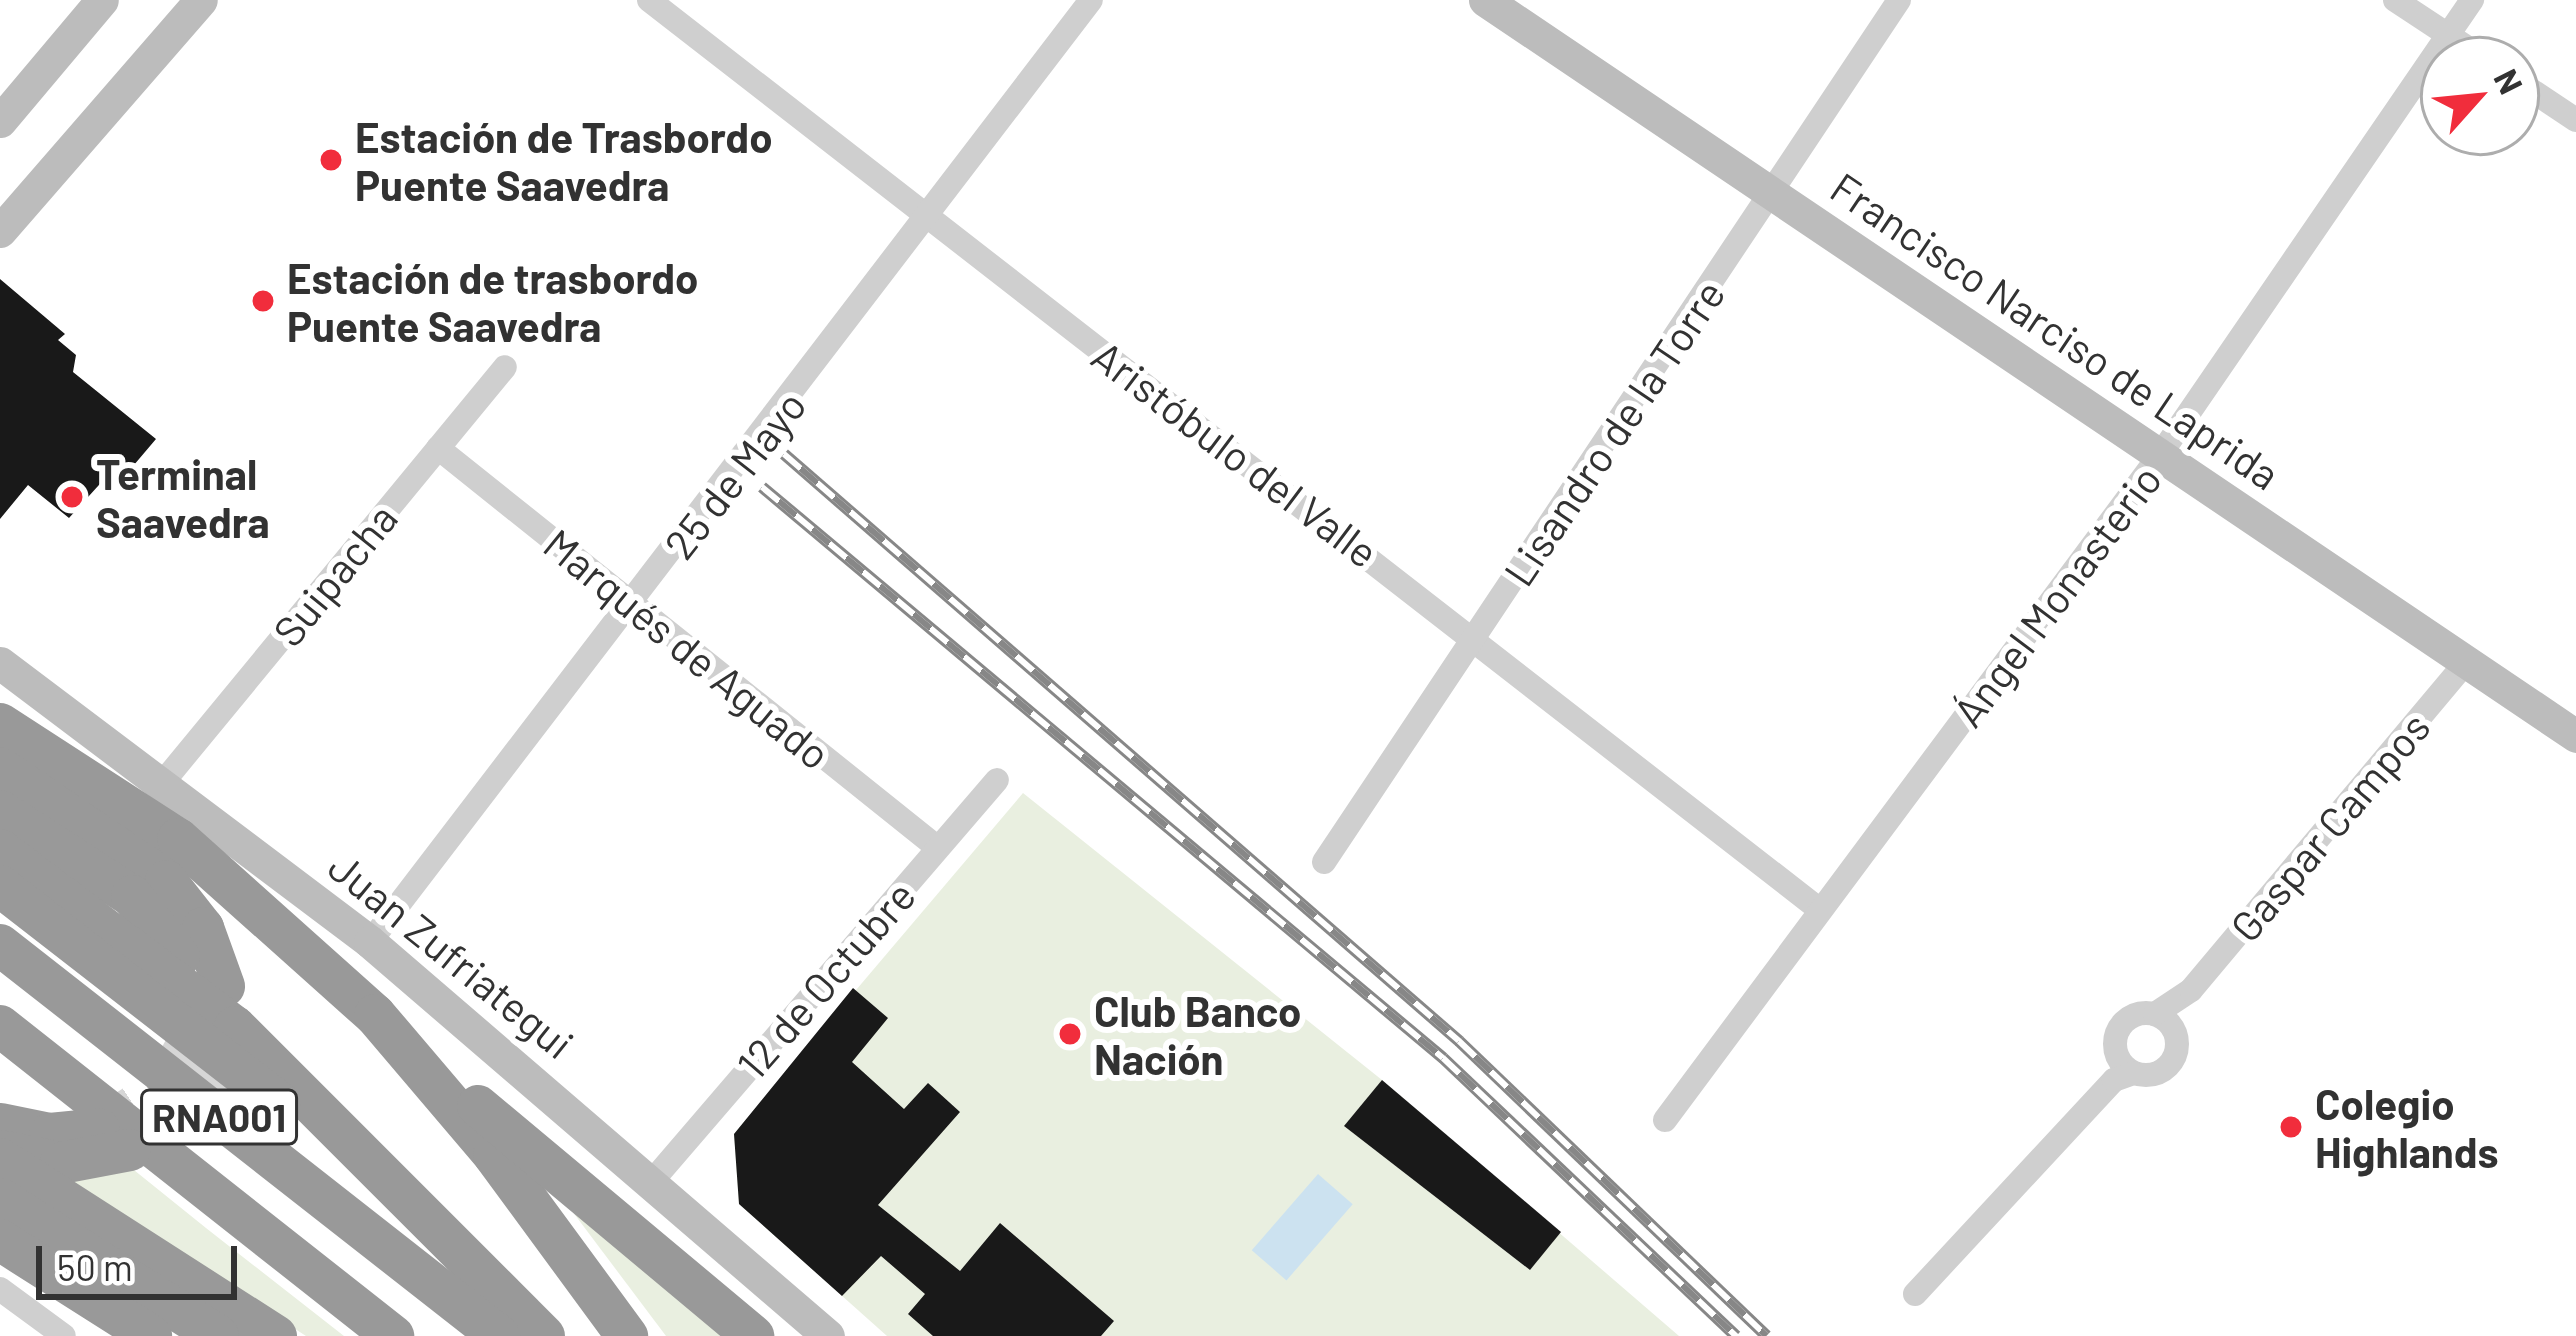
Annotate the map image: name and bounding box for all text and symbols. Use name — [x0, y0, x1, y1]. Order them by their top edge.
north arrow — [2420, 36, 2540, 156]
text: N — [2487, 62, 2532, 100]
place label: Estación de Trasbordo Puente Saavedra — [355, 111, 773, 210]
marker: Estación de Trasbordo Puente Saavedra — [318, 147, 344, 173]
street label: Francisco Narciso de Laprida — [1822, 161, 2290, 499]
place label: Estación de trasbordo Puente Saavedra — [287, 252, 698, 350]
street label: Lisandro de la Torre — [1492, 270, 1734, 594]
marker: Estación de trasbordo Puente Saavedra — [250, 288, 276, 314]
street label: Aristóbulo del Valle — [1083, 329, 1389, 577]
street label: 25 de Mayo — [653, 380, 815, 568]
place label: Terminal Saavedra — [96, 448, 270, 546]
street label: Ángel Monasterio — [1941, 454, 2171, 736]
marker: Terminal Saavedra — [59, 484, 85, 510]
street label: Suipacha — [261, 493, 407, 655]
street label: Marqués de Aguado — [535, 517, 841, 779]
street label: Gaspar Campos — [2219, 701, 2439, 951]
street label: Juan Zufriategui — [320, 840, 584, 1068]
street label: 12 de Octubre — [725, 870, 925, 1088]
place label: Club Banco Nación — [1094, 985, 1301, 1084]
marker: Club Banco Nación — [1057, 1021, 1083, 1047]
place label: Colegio Highlands — [2315, 1078, 2499, 1176]
road number: RNA001 — [138, 1084, 300, 1150]
marker: Colegio Highlands — [2278, 1114, 2304, 1140]
scale bar — [42, 1222, 243, 1296]
text: 50 m — [57, 1245, 133, 1288]

